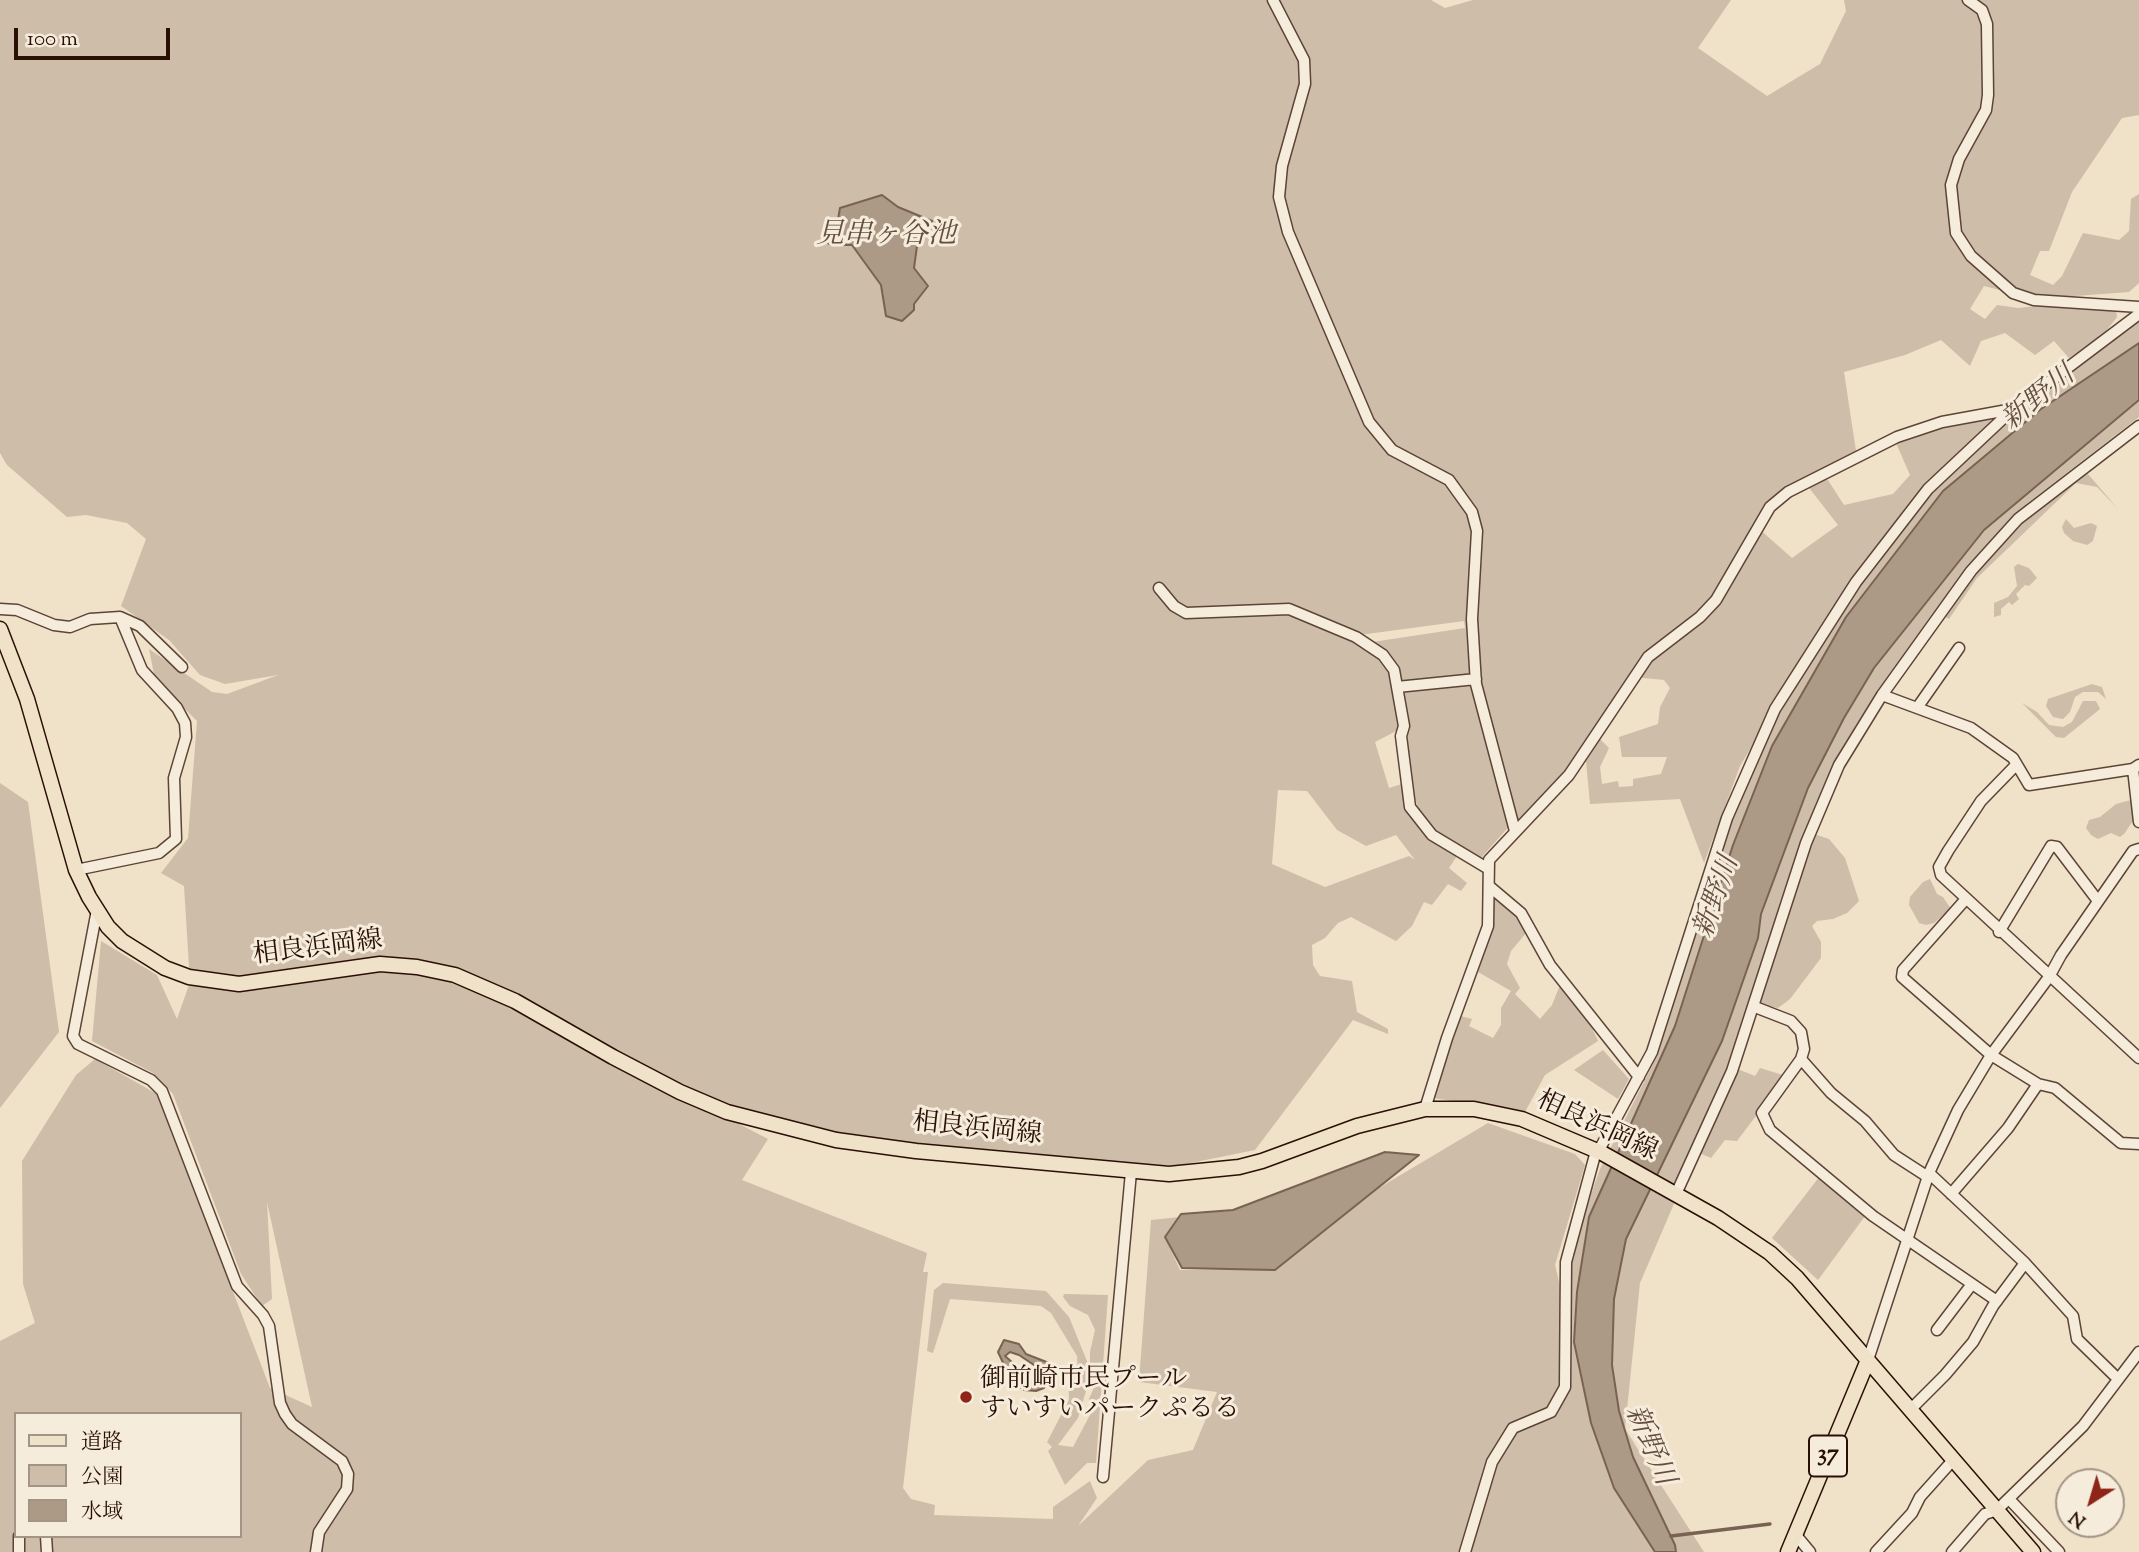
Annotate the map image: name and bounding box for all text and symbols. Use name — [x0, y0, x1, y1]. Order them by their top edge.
scale bar — [18, 14, 173, 58]
text: 100 m — [27, 25, 78, 55]
water label: 見串ヶ谷池 — [816, 220, 956, 254]
water label: 新野川 — [1997, 361, 2083, 439]
water label: 新野川 — [1689, 853, 1749, 943]
street label: 相良浜岡線 — [252, 927, 384, 973]
street label: 相良浜岡線 — [1530, 1086, 1662, 1170]
street label: 相良浜岡線 — [911, 1109, 1043, 1153]
place label: 御前崎市民プール すいすいパークぷるる — [980, 1366, 1240, 1428]
marker: 御前崎市民プール すいすいパークぷるる — [958, 1389, 974, 1405]
water label: 新野川 — [1615, 1401, 1679, 1491]
legend — [14, 1412, 242, 1538]
text: 道路 — [81, 1428, 123, 1458]
road number: 37 — [1809, 1436, 1847, 1476]
text: 公園 — [81, 1463, 123, 1493]
north arrow — [2055, 1468, 2125, 1538]
text: 水域 — [81, 1498, 123, 1528]
text: N — [2064, 1503, 2092, 1534]

